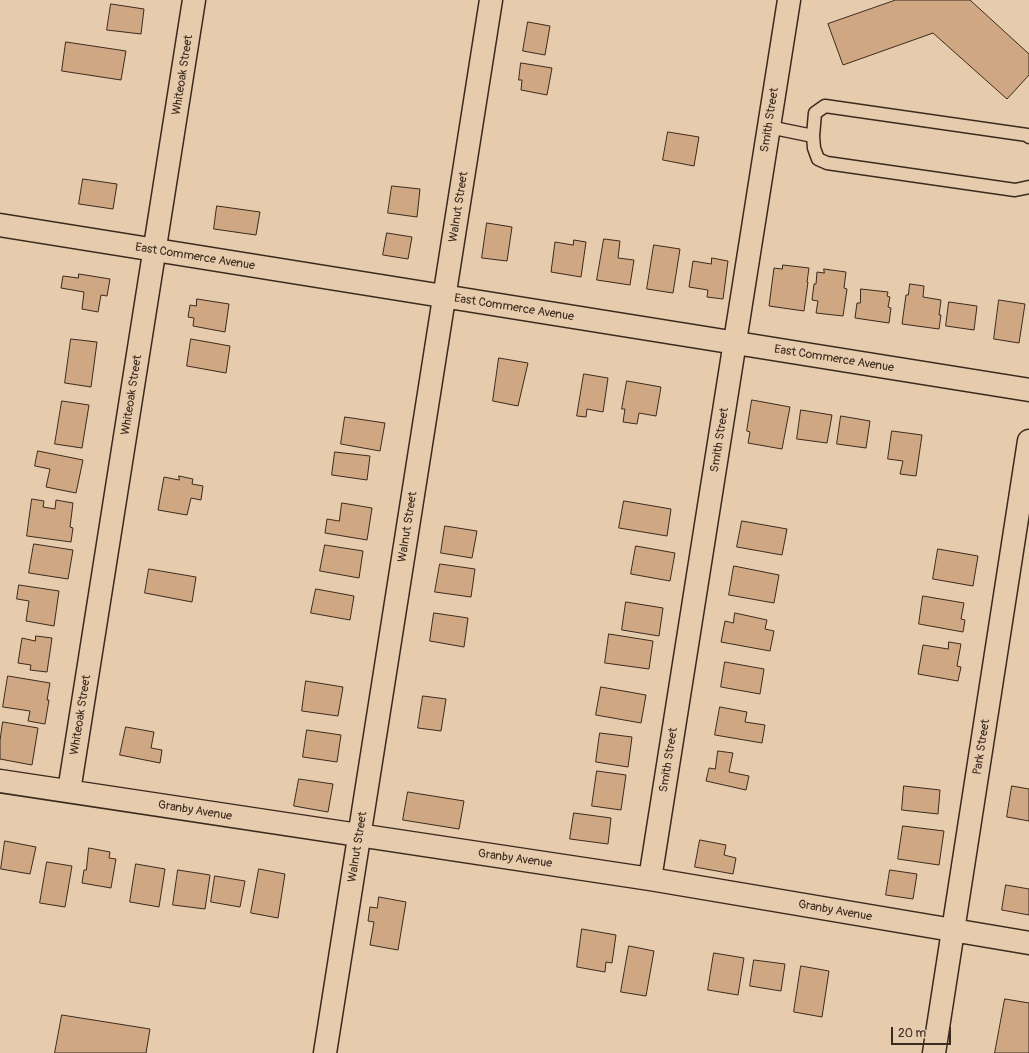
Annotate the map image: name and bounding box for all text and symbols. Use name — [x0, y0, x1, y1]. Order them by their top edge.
street label: Whiteoak Street — [170, 34, 196, 116]
street label: Smith Street — [758, 87, 782, 153]
street label: Walnut Street — [446, 171, 472, 243]
street label: East Commerce Avenue — [134, 240, 256, 274]
street label: East Commerce Avenue — [453, 291, 575, 325]
street label: East Commerce Avenue — [773, 342, 895, 376]
street label: Whiteoak Street — [119, 354, 145, 436]
street label: Smith Street — [708, 407, 732, 473]
street label: Walnut Street — [395, 491, 421, 563]
street label: Whiteoak Street — [68, 674, 94, 756]
street label: Park Street — [970, 718, 994, 776]
street label: Smith Street — [657, 727, 681, 793]
street label: Granby Avenue — [157, 798, 233, 824]
street label: Walnut Street — [345, 811, 371, 883]
street label: Granby Avenue — [477, 847, 553, 871]
street label: Granby Avenue — [797, 897, 873, 925]
scale bar — [893, 1019, 953, 1045]
text: 20 m — [898, 1026, 926, 1041]

